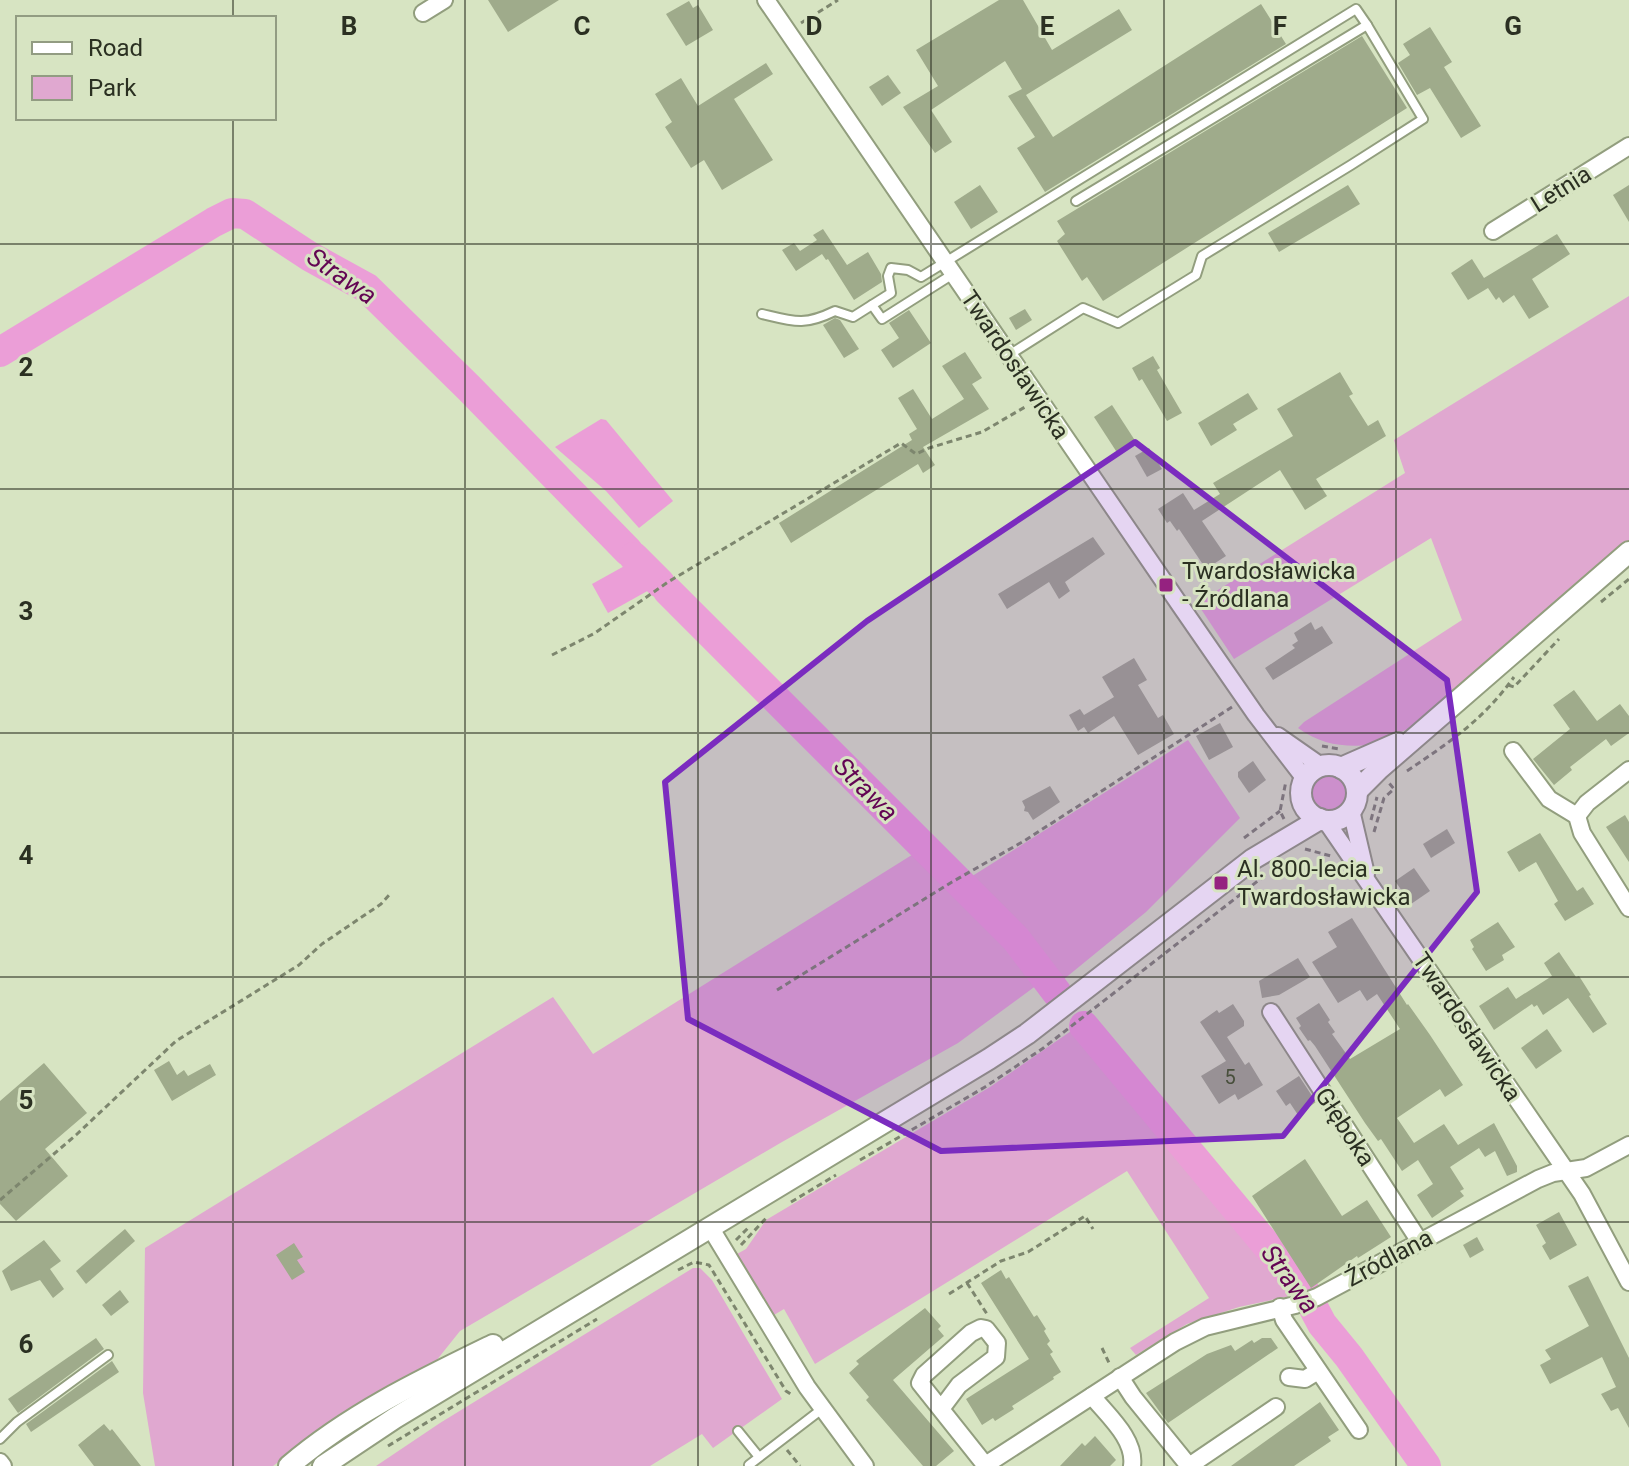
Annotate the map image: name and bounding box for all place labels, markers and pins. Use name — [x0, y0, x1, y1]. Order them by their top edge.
place label: Twardosławicka - Źródlana — [1182, 557, 1355, 613]
marker: Twardosławicka - Źródlana — [1157, 576, 1175, 594]
place label: Al. 800-lecia - Twardosławicka — [1237, 855, 1410, 911]
marker: Al. 800-lecia - Twardosławicka — [1212, 874, 1230, 892]

